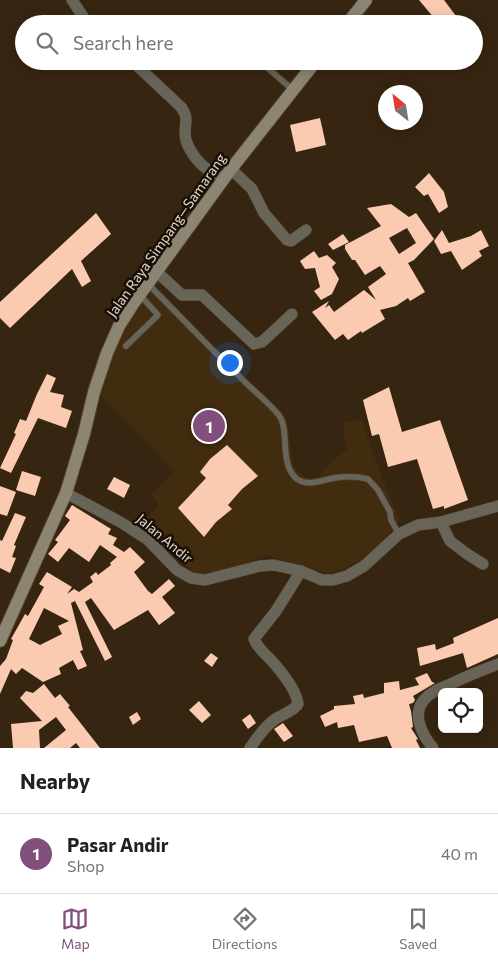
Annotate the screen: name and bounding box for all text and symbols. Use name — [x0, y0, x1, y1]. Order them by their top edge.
search box — [15, 15, 483, 70]
icon: search — [33, 29, 61, 57]
text: Search here — [73, 31, 173, 54]
north arrow — [378, 85, 423, 130]
street label: Jalan Raya Simpang—Samarang — [103, 150, 229, 320]
your location — [217, 350, 243, 376]
pin: 1 — [193, 407, 225, 445]
street label: Jalan Andir — [134, 510, 197, 567]
map controls — [438, 688, 483, 733]
button: locate — [438, 688, 483, 733]
text: Nearby — [20, 768, 90, 793]
text: Pasar Andir — [67, 833, 169, 856]
text: 1 — [32, 844, 40, 863]
text: 40 m — [441, 844, 478, 863]
text: Shop — [67, 856, 105, 875]
tab: Map — [61, 905, 90, 952]
tab: Directions — [212, 905, 277, 952]
tab: Saved — [399, 905, 437, 952]

